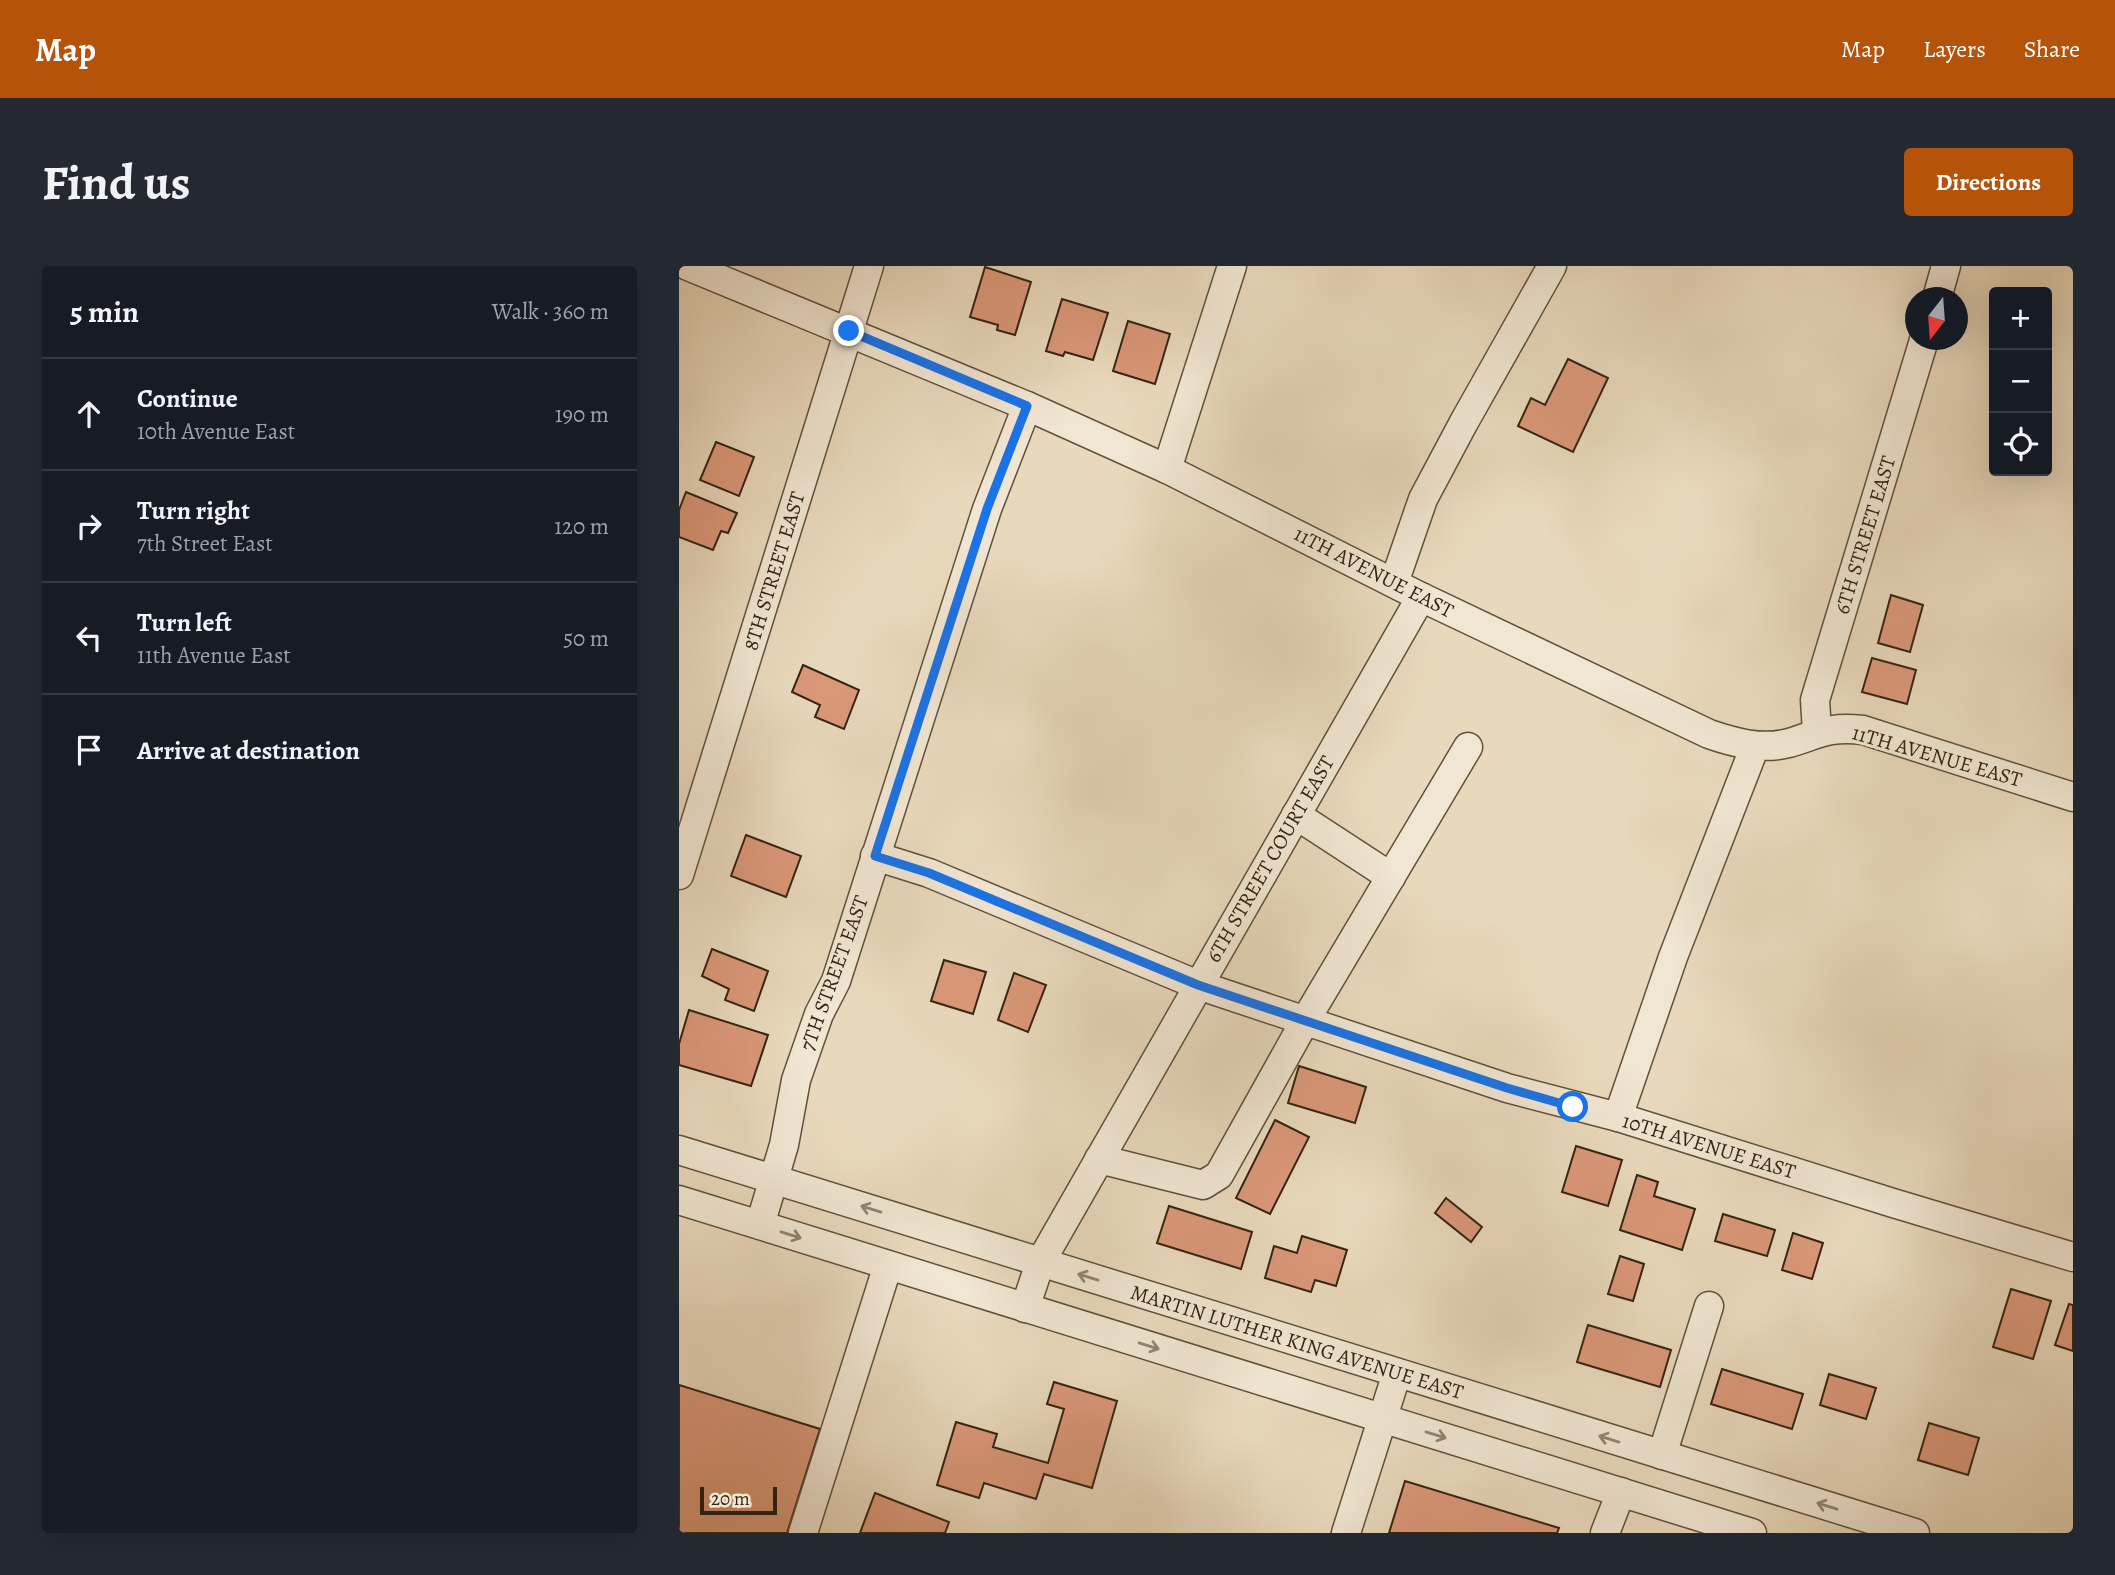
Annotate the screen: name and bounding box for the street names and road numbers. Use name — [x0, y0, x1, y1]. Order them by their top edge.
street label: 6TH STREET EAST — [1828, 452, 1903, 618]
street label: 8TH STREET EAST — [737, 488, 812, 654]
street label: 11TH AVENUE EAST — [1289, 520, 1459, 625]
street label: 11TH AVENUE EAST — [1849, 718, 2026, 794]
street label: 6TH STREET COURT EAST — [1199, 750, 1341, 968]
street label: 7TH STREET EAST — [793, 891, 875, 1055]
street label: 10TH AVENUE EAST — [1619, 1106, 1800, 1186]
street label: MARTIN LUTHER KING AVENUE EAST — [1127, 1278, 1467, 1406]

